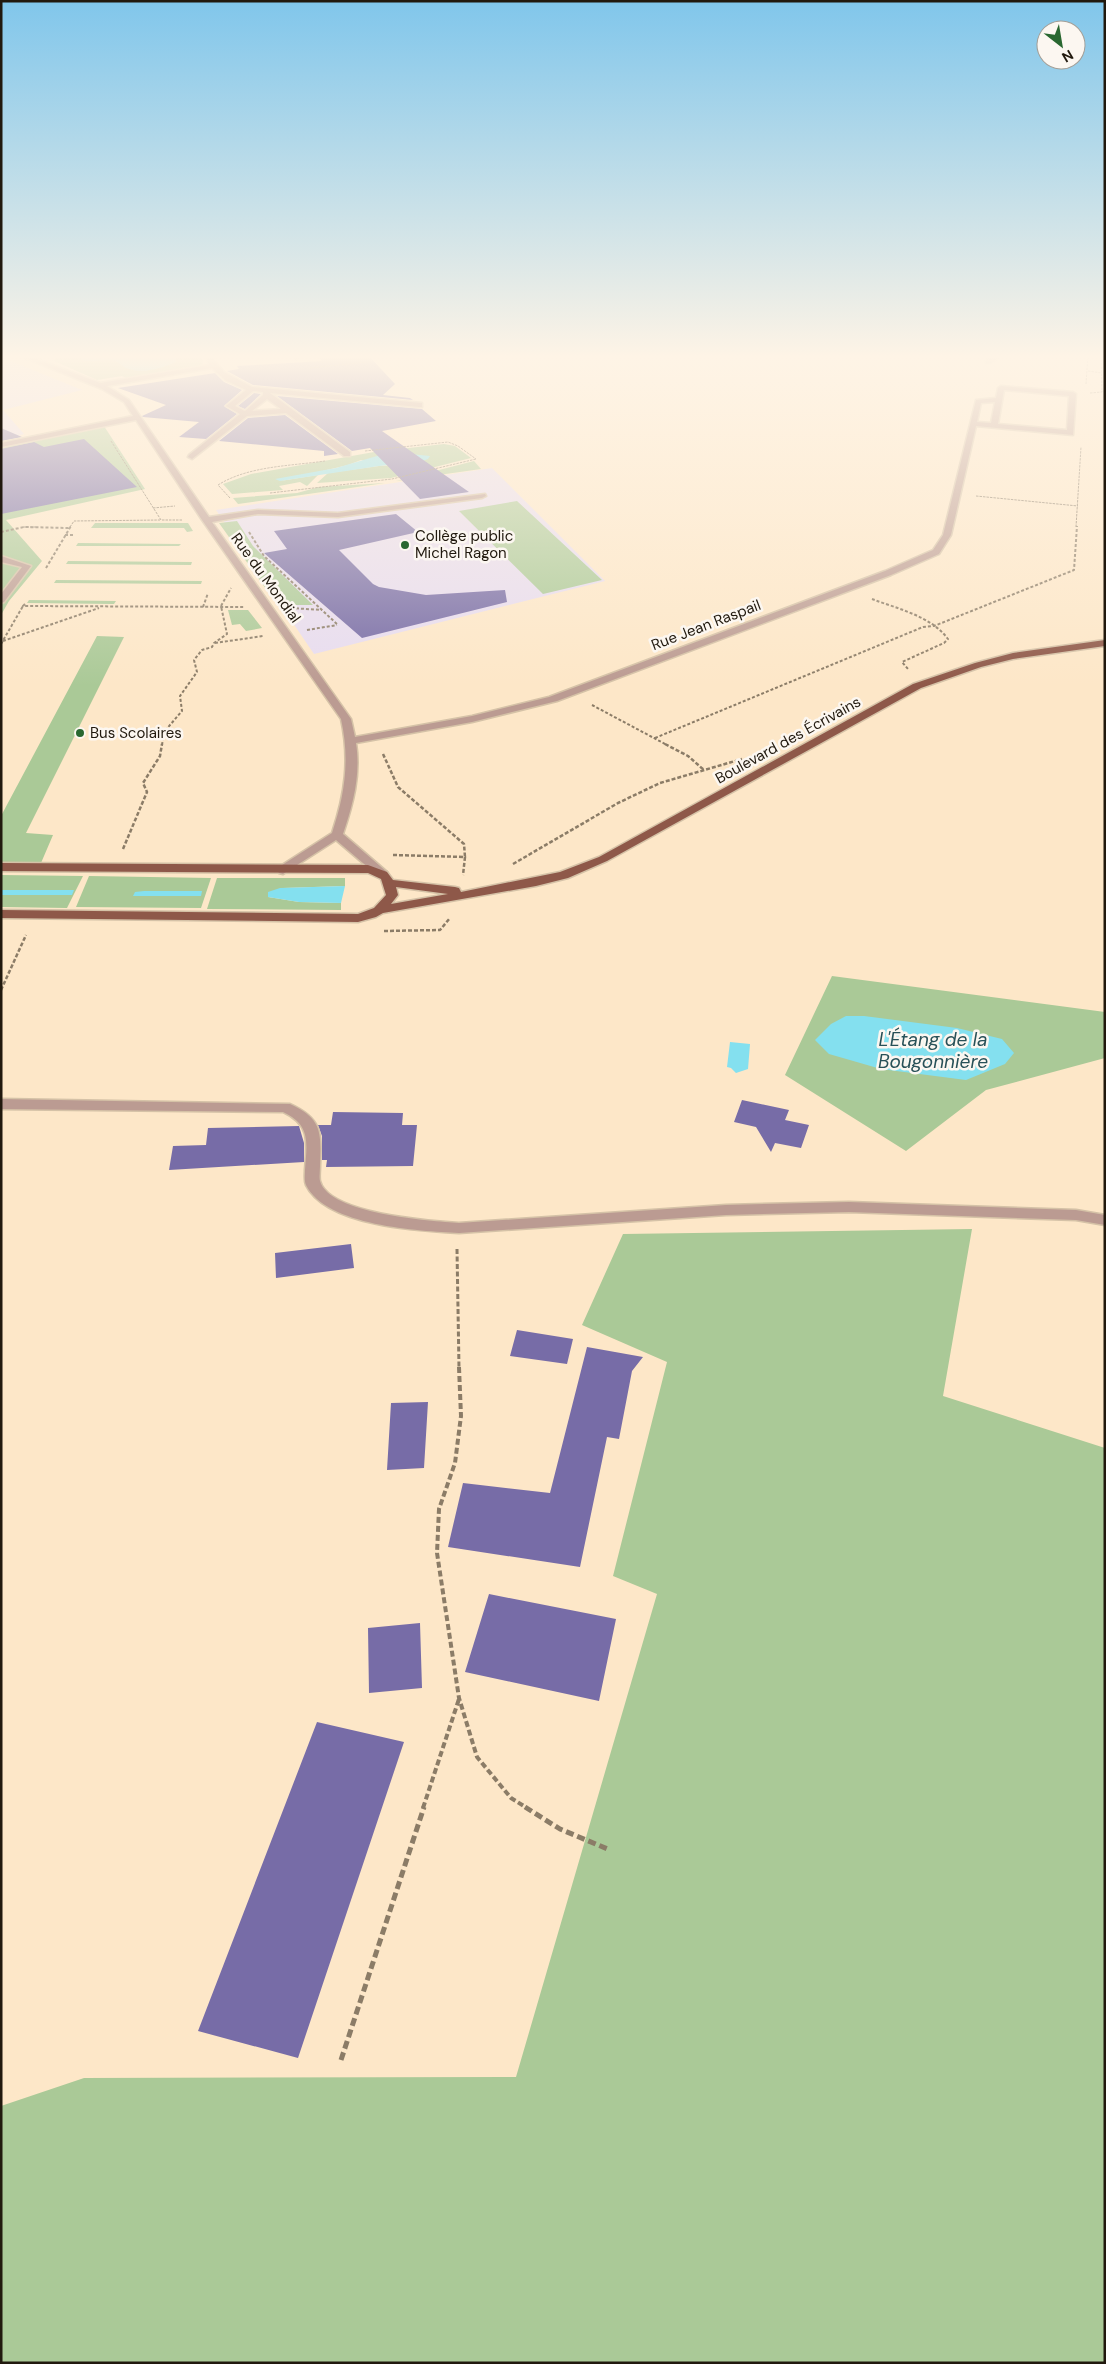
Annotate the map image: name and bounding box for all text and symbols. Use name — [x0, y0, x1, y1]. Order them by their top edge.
north arrow — [1036, 20, 1086, 70]
text: N — [1059, 46, 1077, 66]
place label: Collège public Michel Ragon — [415, 526, 513, 563]
street label: Rue du Mondial — [227, 529, 305, 627]
marker: Collège public Michel Ragon — [399, 539, 411, 551]
street label: Rue Jean Raspail — [648, 595, 764, 655]
street label: Boulevard des Écrivains — [712, 692, 864, 788]
place label: Bus Scolaires — [90, 723, 182, 743]
marker: Bus Scolaires — [74, 727, 86, 739]
water label: L'Étang de la Bougonnière — [878, 1027, 988, 1074]

